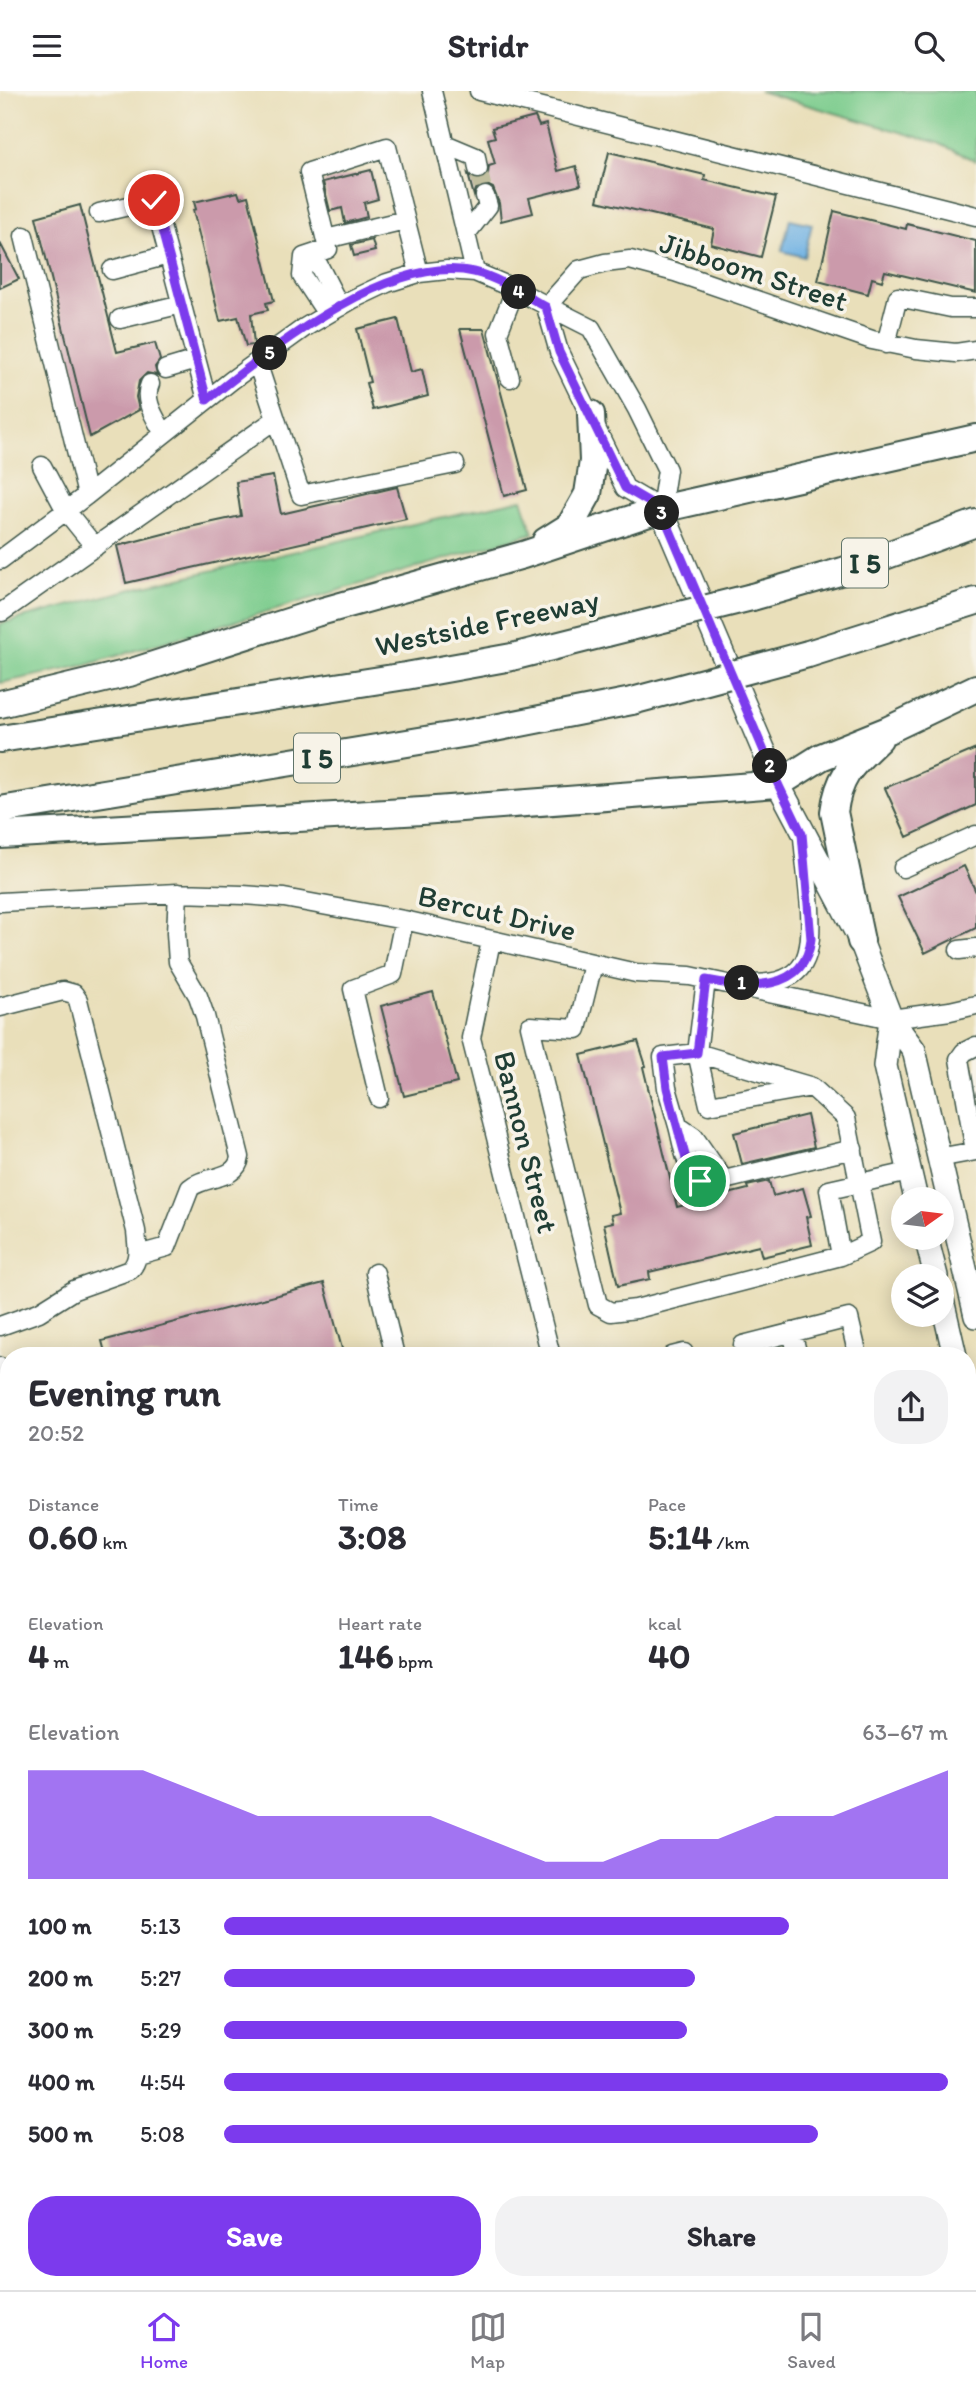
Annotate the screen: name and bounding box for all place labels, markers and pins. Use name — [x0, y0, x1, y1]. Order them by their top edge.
pin — [124, 170, 184, 230]
pin: 4 — [502, 275, 536, 309]
pin: 5 — [252, 335, 288, 371]
pin: 3 — [644, 495, 680, 531]
pin: 2 — [752, 749, 788, 783]
pin: 1 — [724, 965, 760, 1001]
pin — [670, 1151, 730, 1211]

